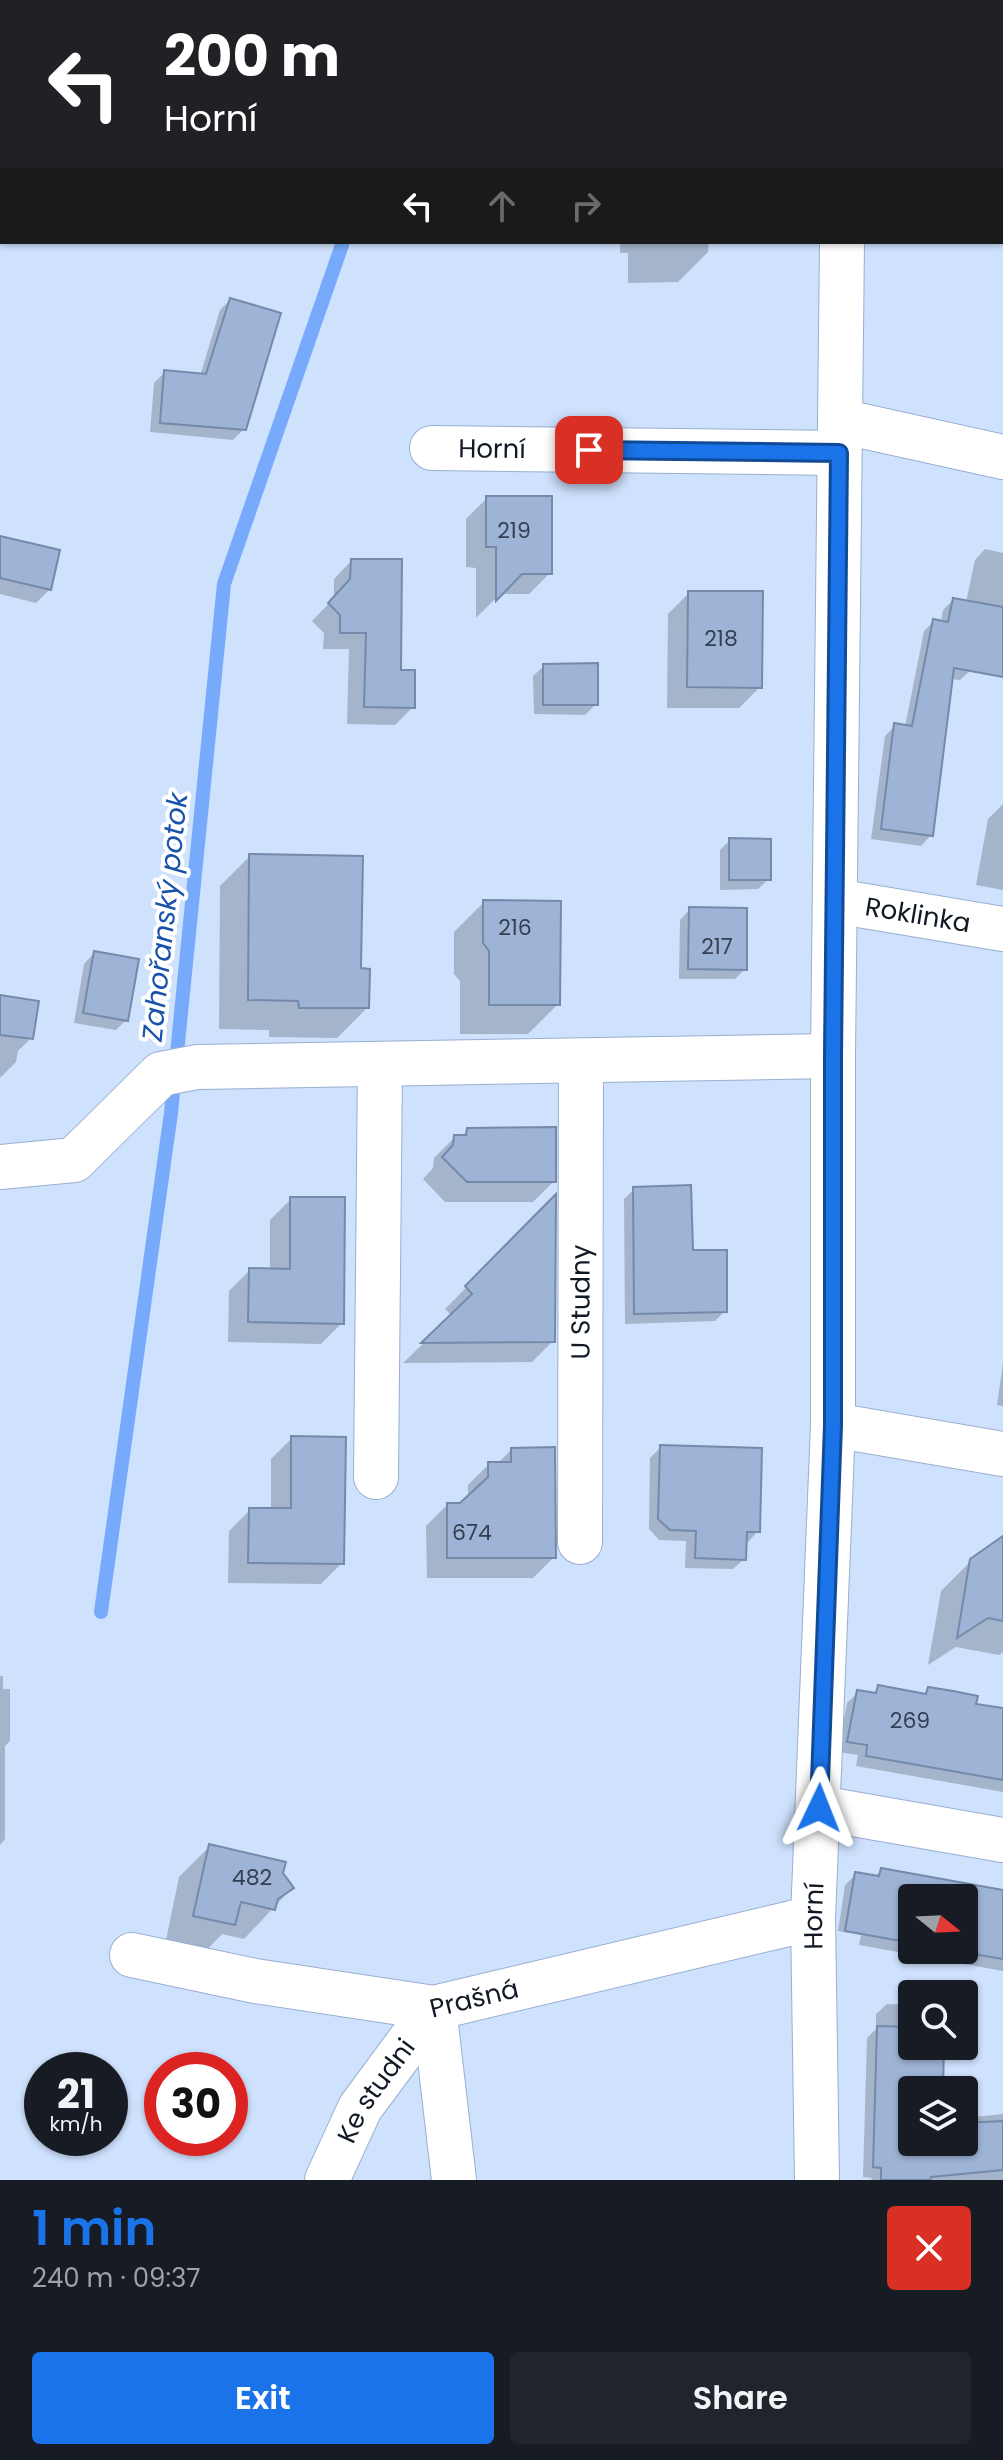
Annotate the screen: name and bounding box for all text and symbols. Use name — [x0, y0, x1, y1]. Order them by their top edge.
text: 200 m — [164, 17, 340, 96]
icon: left — [32, 32, 136, 136]
text: Horní — [164, 93, 257, 144]
icon: left — [396, 184, 440, 228]
icon: ahead — [480, 184, 524, 228]
icon: right — [564, 184, 608, 228]
pin — [555, 416, 623, 484]
icon: arrive — [567, 428, 611, 472]
street label: Horní — [458, 430, 526, 467]
house number: 219 — [497, 515, 531, 546]
house number: 218 — [704, 623, 738, 654]
water label: Zahořanský potok — [132, 789, 198, 1044]
street label: Roklinka — [862, 888, 973, 941]
house number: 216 — [498, 912, 532, 943]
house number: 217 — [701, 931, 733, 962]
street label: U Studny — [562, 1244, 599, 1359]
house number: 674 — [452, 1517, 492, 1548]
house number: 269 — [890, 1705, 930, 1736]
position arrow — [777, 1766, 861, 1850]
house number: 482 — [232, 1862, 272, 1893]
street label: Horní — [795, 1882, 832, 1950]
north arrow — [898, 1884, 978, 1964]
map controls — [898, 1884, 978, 2156]
street label: Prašná — [426, 1971, 522, 2026]
button: search — [898, 1980, 978, 2060]
street label: Ke studni — [328, 2031, 423, 2149]
speed limit sign: 30 — [144, 2052, 248, 2156]
text: 21 — [57, 2066, 95, 2122]
button: layers — [898, 2076, 978, 2156]
text: km/h — [49, 2110, 103, 2138]
text: 1 min — [32, 2195, 156, 2262]
button: close — [887, 2206, 971, 2290]
text: 240 m · 09:37 — [32, 2260, 201, 2296]
button: Exit — [32, 2352, 494, 2444]
button: Share — [510, 2352, 971, 2444]

